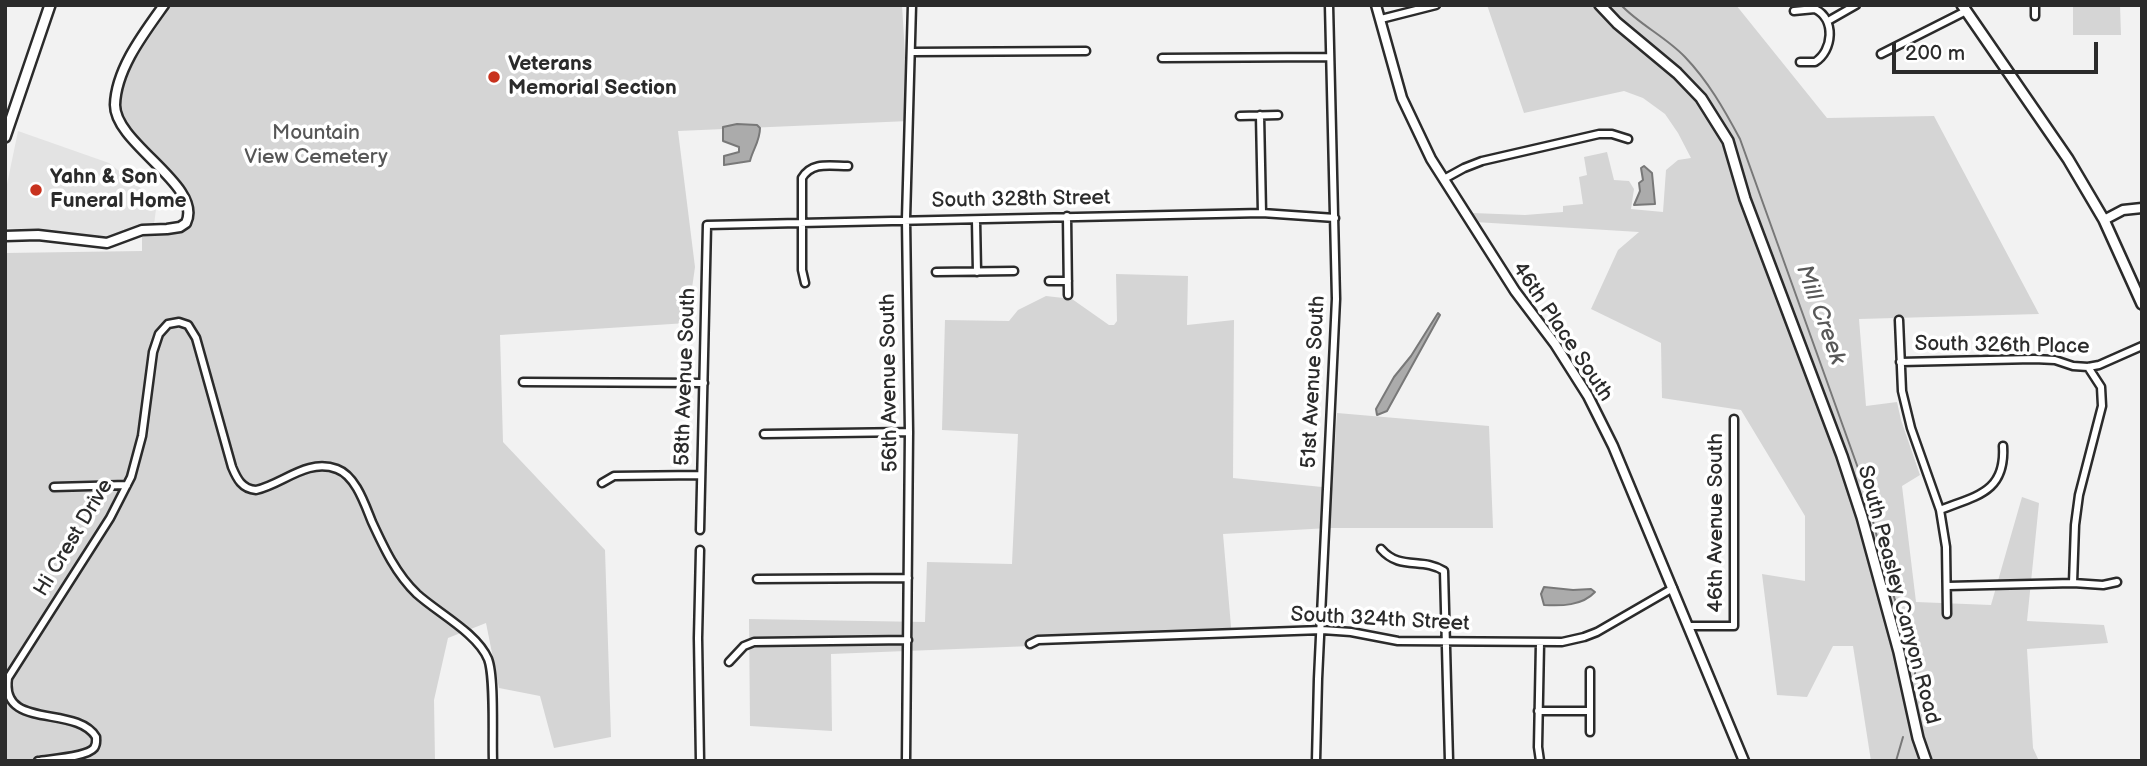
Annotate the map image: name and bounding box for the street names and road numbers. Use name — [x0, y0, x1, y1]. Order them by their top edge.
street label: South 328th Street — [931, 186, 1111, 214]
street label: 46th Place South — [1506, 258, 1618, 406]
street label: 58th Avenue South — [670, 287, 702, 467]
street label: 56th Avenue South — [876, 293, 904, 473]
street label: 51st Avenue South — [1297, 295, 1331, 469]
street label: South 326th Place — [1914, 332, 2090, 360]
street label: 46th Avenue South — [1704, 433, 1730, 613]
street label: South Peasley Canyon Road — [1851, 463, 1945, 727]
street label: Hi Crest Drive — [29, 475, 119, 601]
street label: South 324th Street — [1290, 603, 1470, 637]

